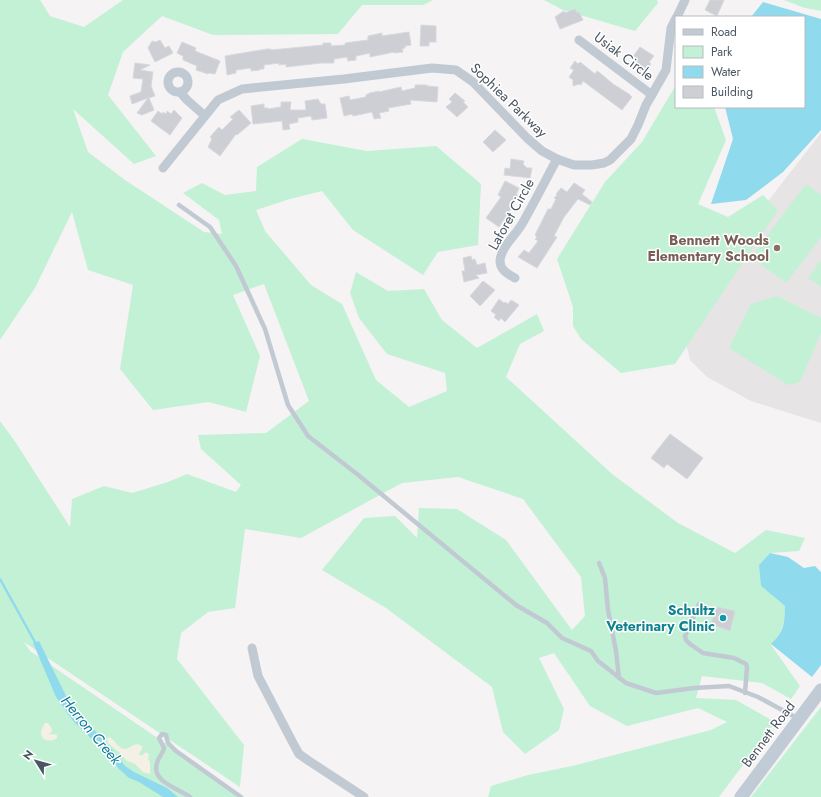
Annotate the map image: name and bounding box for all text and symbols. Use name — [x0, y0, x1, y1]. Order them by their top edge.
legend — [675, 16, 805, 108]
text: Road — [711, 23, 737, 41]
street label: Usiak Circle — [590, 27, 658, 85]
text: Park — [711, 43, 733, 61]
street label: Sophiea Parkway — [466, 58, 552, 142]
text: Water — [711, 63, 742, 81]
text: Building — [711, 83, 753, 101]
street label: Laforet Circle — [483, 175, 539, 253]
place label: Bennett Woods Elementary School — [648, 230, 770, 266]
marker: Bennett Woods Elementary School — [772, 243, 782, 253]
place label: Schultz Veterinary Clinic — [605, 600, 716, 636]
marker: Schultz Veterinary Clinic — [718, 613, 728, 623]
water label: Herron Creek — [56, 691, 127, 770]
street label: Bennett Road — [737, 697, 799, 771]
north arrow — [16, 741, 56, 781]
text: N — [19, 747, 37, 763]

